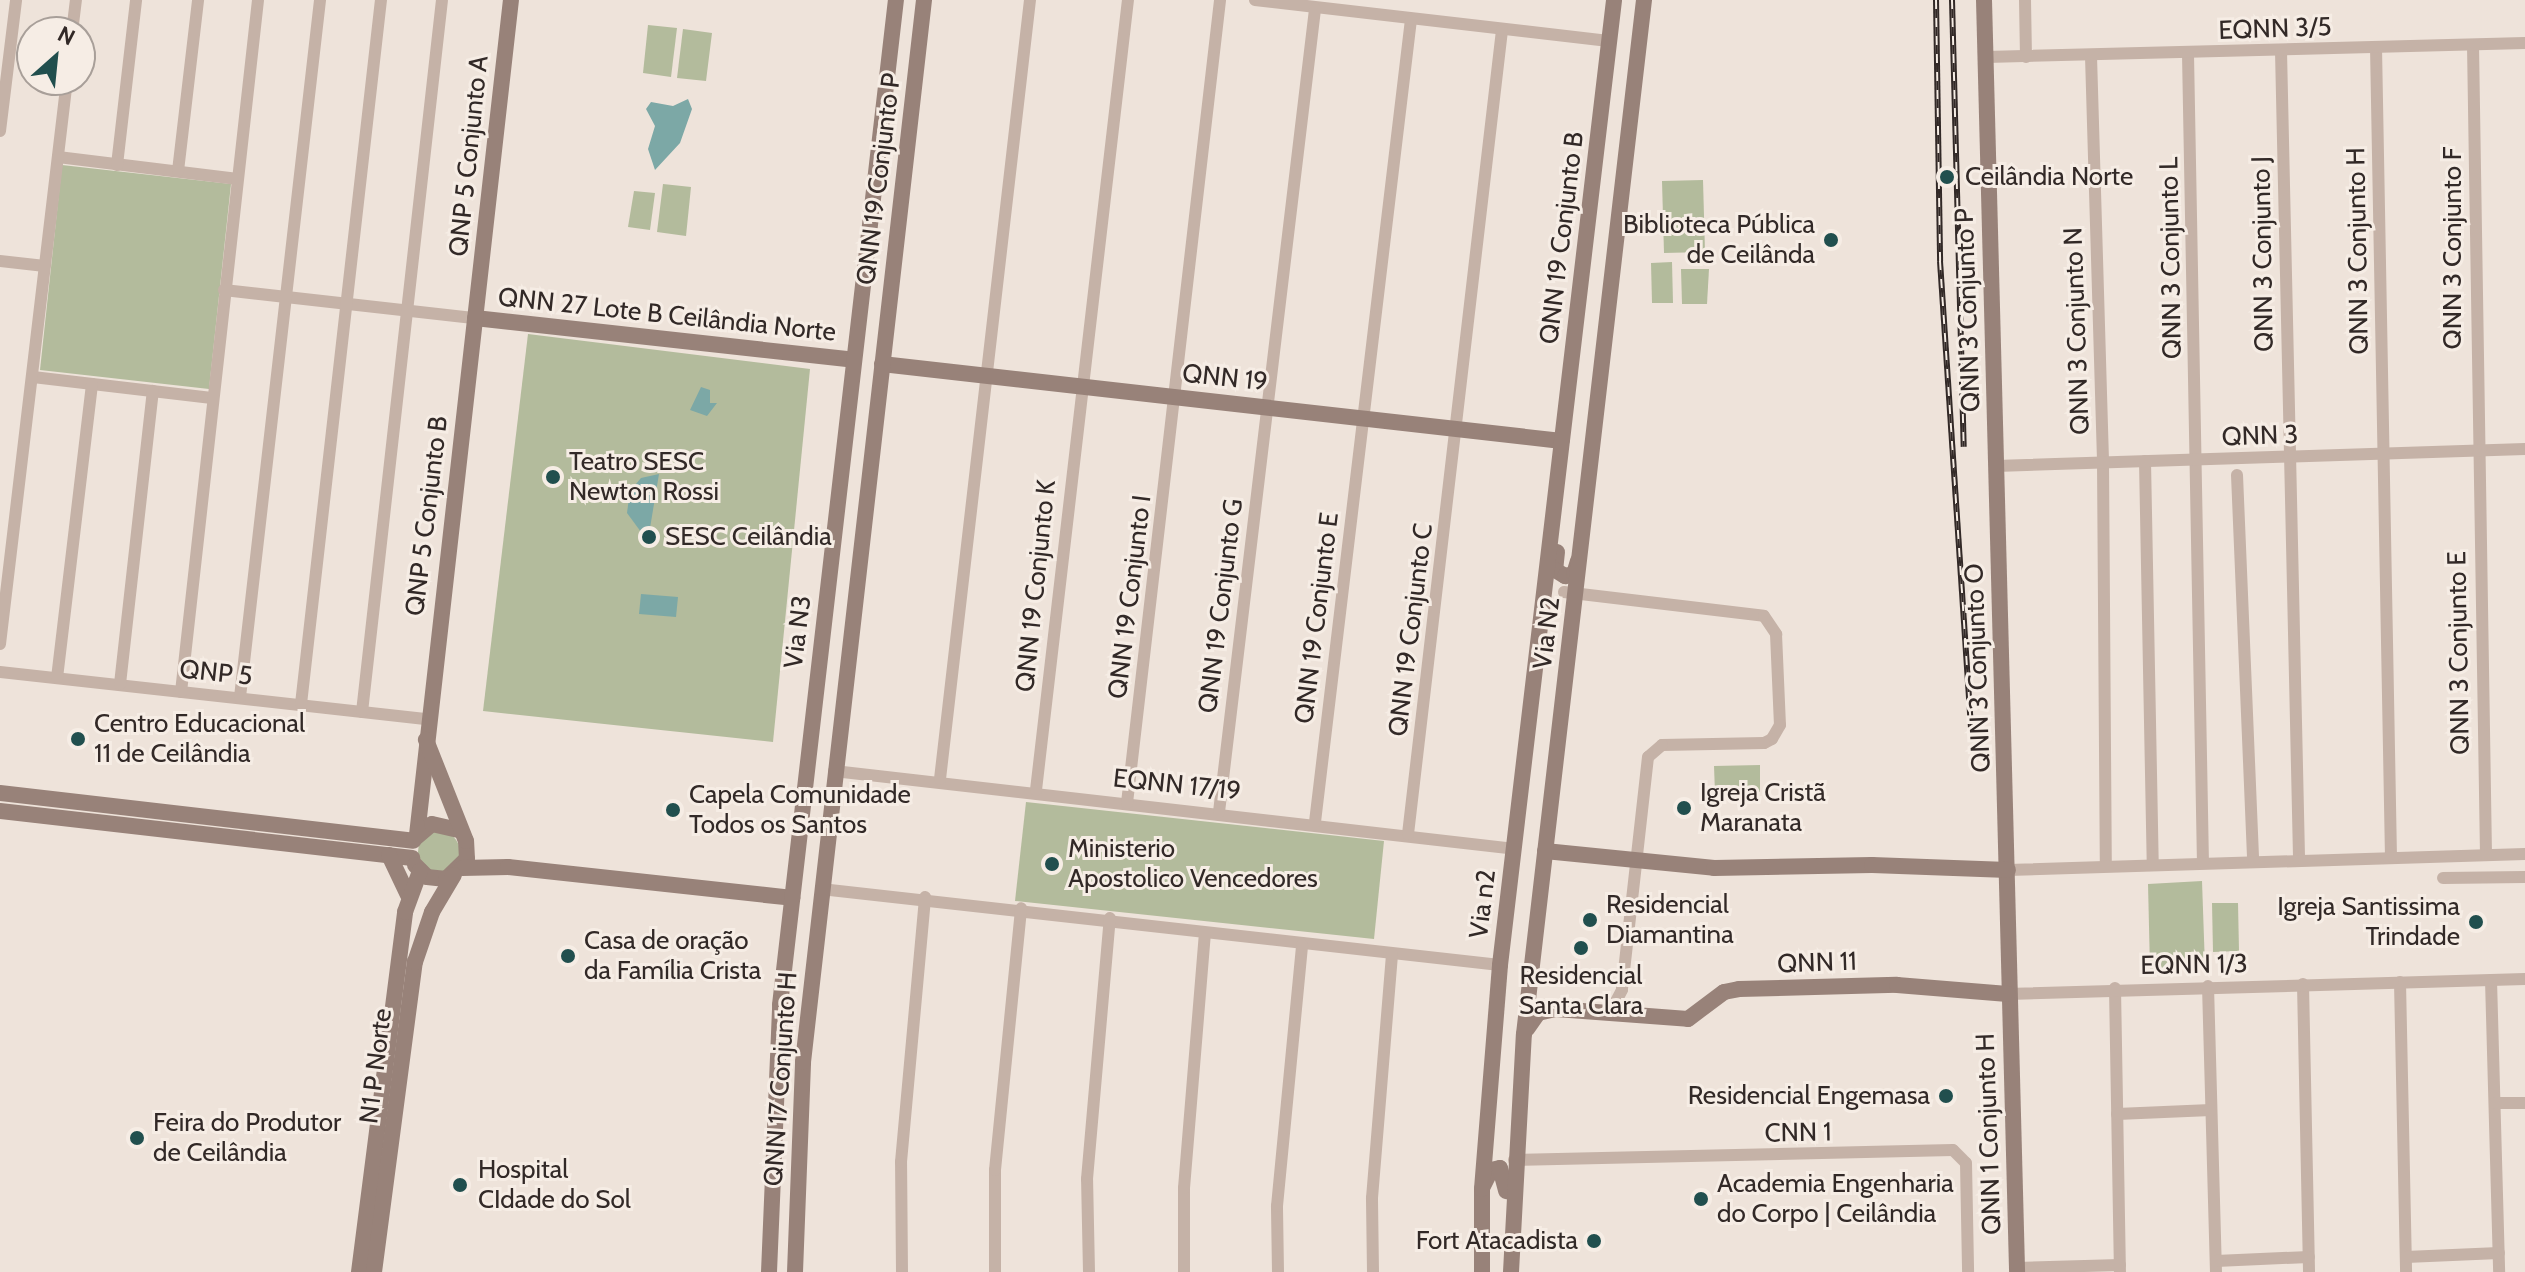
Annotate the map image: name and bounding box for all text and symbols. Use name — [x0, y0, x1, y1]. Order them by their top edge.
street label: EQNN 3/5 — [2218, 11, 2332, 47]
north arrow — [16, 16, 96, 96]
text: N — [53, 20, 79, 52]
street label: QNP 5 Conjunto A — [443, 54, 495, 258]
street label: QNN 19 Conjunto P — [851, 71, 907, 287]
street label: QNN 19 Conjunto B — [1533, 130, 1591, 346]
street label: QNN 3 Conjunto H — [2341, 147, 2375, 355]
street label: QNN 3 Conjunto F — [2437, 147, 2469, 349]
street label: QNN 3 Conjunto J — [2246, 156, 2280, 352]
street label: QNN 3 Conjunto L — [2154, 157, 2188, 359]
place label: Ceilândia Norte — [1965, 161, 2133, 193]
marker: Ceilândia Norte — [1936, 166, 1958, 188]
street label: QNN 3 Conjunto P — [1949, 208, 1987, 412]
place label: Biblioteca Pública de Ceilânda — [1623, 209, 1815, 270]
street label: QNN 3 Conjunto N — [2058, 227, 2096, 435]
marker: Biblioteca Pública de Ceilânda — [1822, 231, 1840, 249]
street label: QNN 27 Lote B Ceilândia Norte — [497, 282, 837, 348]
street label: QNN 19 — [1181, 358, 1269, 398]
street label: QNP 5 Conjunto B — [399, 414, 455, 618]
street label: QNN 3 — [2221, 419, 2299, 453]
place label: Teatro SESC Newton Rossi — [569, 446, 719, 508]
marker: Teatro SESC Newton Rossi — [544, 468, 562, 486]
street label: QNN 19 Conjunto K — [1009, 478, 1063, 694]
street label: QNN 19 Conjunto I — [1102, 493, 1158, 701]
street label: QNN 19 Conjunto G — [1192, 497, 1250, 715]
street label: QNN 19 Conjunto E — [1289, 511, 1345, 725]
place label: SESC Ceilândia — [665, 521, 832, 553]
street label: QNN 19 Conjunto C — [1382, 522, 1440, 738]
marker: SESC Ceilândia — [640, 528, 658, 546]
street label: QNN 3 Conjunto E — [2442, 551, 2476, 755]
street label: QNN 3 Conjunto O — [1959, 563, 1997, 773]
street label: Via N3 — [778, 594, 818, 670]
street label: Via N2 — [1527, 595, 1567, 671]
street label: QNP 5 — [178, 654, 254, 692]
place label: Centro Educacional 11 de Ceilândia — [94, 708, 305, 770]
marker: Centro Educacional 11 de Ceilândia — [69, 730, 87, 748]
street label: EQNN 17/19 — [1112, 763, 1242, 807]
place label: Igreja Cristã Maranata — [1700, 777, 1826, 838]
place label: Capela Comunidade Todos os Santos — [689, 779, 911, 840]
marker: Igreja Cristã Maranata — [1675, 799, 1693, 817]
marker: Capela Comunidade Todos os Santos — [664, 801, 682, 819]
place label: Ministerio Apostolico Vencedores — [1068, 833, 1318, 894]
marker: Ministerio Apostolico Vencedores — [1043, 855, 1061, 873]
street label: Via n2 — [1463, 868, 1503, 940]
place label: Residencial Diamantina — [1606, 889, 1734, 950]
place label: Igreja Santissima Trindade — [2277, 891, 2460, 952]
marker: Residencial Diamantina — [1581, 911, 1599, 929]
marker: Igreja Santissima Trindade — [2467, 913, 2485, 931]
place label: Casa de oração da Família Crista — [584, 925, 761, 986]
marker: Residencial Santa Clara — [1572, 939, 1590, 957]
street label: QNN 11 — [1777, 946, 1857, 980]
marker: Casa de oração da Família Crista — [559, 947, 577, 965]
street label: EQNN 1/3 — [2140, 948, 2248, 982]
place label: Residencial Santa Clara — [1519, 960, 1643, 1022]
street label: QNN 17 Conjunto H — [758, 971, 804, 1187]
street label: N1 P Norte — [353, 1007, 399, 1125]
street label: QNN 1 Conjunto H — [1970, 1033, 2008, 1235]
place label: Residencial Engemasa — [1688, 1080, 1930, 1112]
marker: Residencial Engemasa — [1937, 1087, 1955, 1105]
place label: Feira do Produtor de Ceilândia — [153, 1107, 341, 1168]
street label: CNN 1 — [1764, 1117, 1832, 1149]
marker: Feira do Produtor de Ceilândia — [128, 1129, 146, 1147]
place label: Hospital CIdade do Sol — [478, 1154, 631, 1216]
place label: Academia Engenharia do Corpo | Ceilândia — [1717, 1168, 1954, 1230]
marker: Hospital CIdade do Sol — [449, 1174, 471, 1196]
marker: Academia Engenharia do Corpo | Ceilândia — [1692, 1190, 1710, 1208]
place label: Fort Atacadista — [1416, 1225, 1578, 1257]
marker: Fort Atacadista — [1585, 1232, 1603, 1250]

